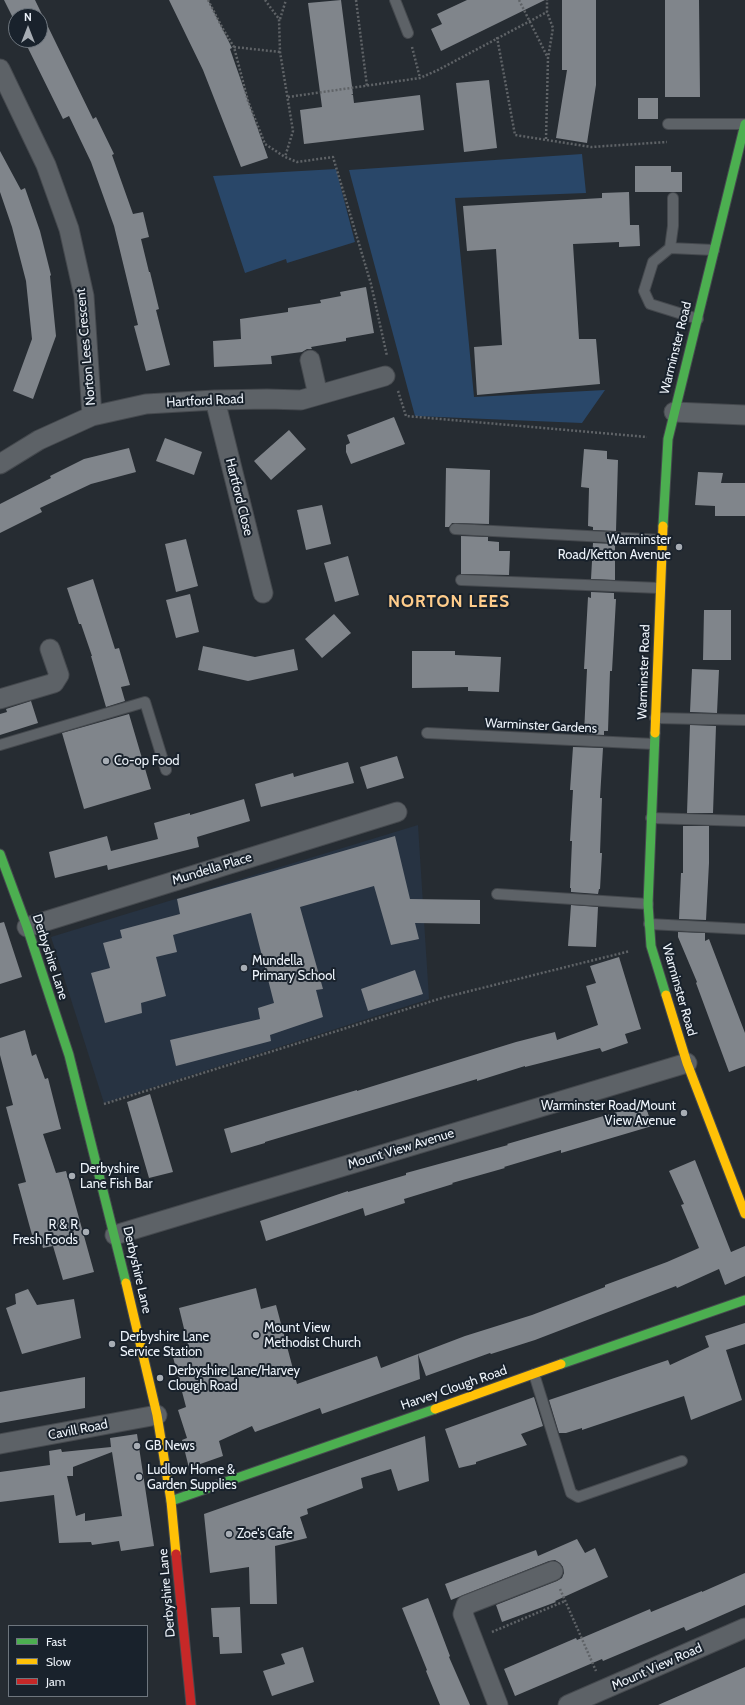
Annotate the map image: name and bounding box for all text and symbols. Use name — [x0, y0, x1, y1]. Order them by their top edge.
north arrow — [8, 8, 48, 48]
text: N — [24, 10, 32, 24]
street label: Norton Lees Crescent — [73, 288, 99, 406]
street label: Warminster Road — [657, 300, 695, 396]
street label: Hartford Road — [166, 391, 244, 411]
street label: Hartford Close — [222, 457, 256, 537]
place label: Warminster Road/Ketton Avenue — [558, 532, 671, 563]
marker: Warminster Road/Ketton Avenue — [674, 542, 684, 552]
district label: NORTON LEES — [388, 592, 510, 612]
street label: Warminster Road — [635, 624, 653, 720]
street label: Warminster Gardens — [484, 715, 598, 737]
place label: Co-op Food — [114, 753, 180, 769]
marker: Co-op Food — [101, 756, 111, 766]
street label: Mundella Place — [170, 849, 254, 889]
street label: Derbyshire Lane — [29, 912, 71, 1002]
street label: Warminster Road — [658, 942, 700, 1038]
place label: Mundella Primary School — [252, 953, 335, 984]
marker: Mundella Primary School — [239, 963, 249, 973]
place label: Warminster Road/Mount View Avenue — [541, 1098, 676, 1129]
marker: Warminster Road/Mount View Avenue — [679, 1108, 689, 1118]
street label: Mount View Avenue — [346, 1125, 456, 1173]
place label: Derbyshire Lane Fish Bar — [80, 1161, 153, 1192]
marker: Derbyshire Lane Fish Bar — [67, 1171, 77, 1181]
place label: R & R Fresh Foods — [13, 1217, 78, 1248]
street label: Derbyshire Lane — [119, 1225, 155, 1315]
marker: R & R Fresh Foods — [81, 1227, 91, 1237]
place label: Mount View Methodist Church — [264, 1320, 361, 1351]
place label: Derbyshire Lane Service Station — [120, 1329, 209, 1360]
marker: Mount View Methodist Church — [251, 1330, 261, 1340]
marker: Derbyshire Lane Service Station — [107, 1339, 117, 1349]
street label: Harvey Clough Road — [399, 1362, 509, 1414]
place label: Derbyshire Lane/Harvey Clough Road — [168, 1363, 300, 1394]
marker: Derbyshire Lane/Harvey Clough Road — [155, 1373, 165, 1383]
street label: Cavill Road — [47, 1417, 109, 1443]
place label: GB News — [145, 1438, 195, 1454]
marker: GB News — [132, 1441, 142, 1451]
place label: Ludlow Home & Garden Supplies — [147, 1462, 237, 1493]
marker: Ludlow Home & Garden Supplies — [134, 1472, 144, 1482]
place label: Zoe's Cafe — [237, 1526, 293, 1542]
marker: Zoe's Cafe — [224, 1529, 234, 1539]
street label: Derbyshire Lane — [155, 1548, 179, 1638]
legend — [8, 1625, 148, 1697]
text: Fast — [46, 1634, 66, 1649]
street label: Mount View Road — [609, 1640, 705, 1694]
text: Slow — [46, 1654, 71, 1669]
text: Jam — [46, 1674, 65, 1689]

